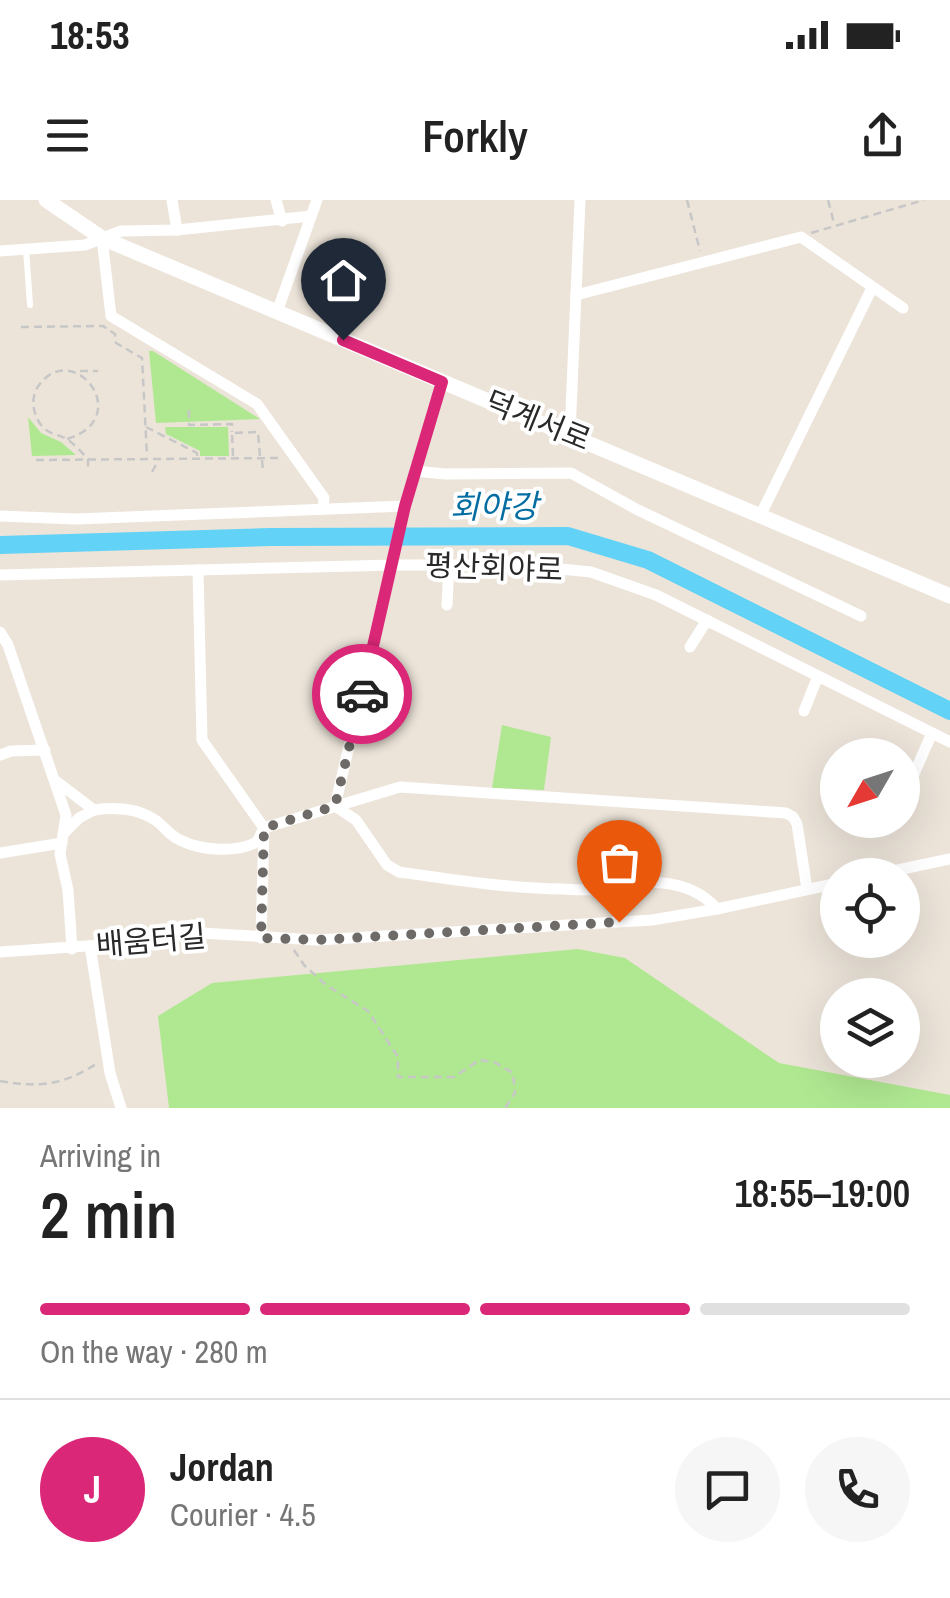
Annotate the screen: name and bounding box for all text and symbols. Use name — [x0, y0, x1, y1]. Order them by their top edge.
text: 18:53 — [50, 10, 130, 61]
text: Forkly — [422, 105, 528, 166]
icon: menu — [40, 108, 95, 163]
icon: share — [855, 108, 910, 163]
pin — [301, 238, 386, 341]
icon: home — [316, 253, 371, 308]
street label: 덕계서로 — [480, 381, 597, 459]
water label: 회야강 — [449, 484, 543, 529]
street label: 평산회야로 — [424, 545, 564, 589]
courier — [312, 644, 412, 744]
icon: car — [335, 667, 390, 722]
north arrow — [820, 738, 920, 838]
map controls — [820, 738, 920, 1078]
pin — [577, 820, 662, 923]
icon: bag — [592, 835, 647, 890]
button: locate — [820, 858, 920, 958]
street label: 배움터길 — [94, 915, 208, 965]
button: layers — [820, 978, 920, 1078]
text: Arriving in — [40, 1134, 161, 1177]
text: 18:55–19:00 — [734, 1168, 910, 1219]
text: 2 min — [40, 1171, 177, 1258]
text: On the way · 280 m — [40, 1330, 268, 1373]
button: chat — [675, 1437, 780, 1542]
button: phone — [805, 1437, 910, 1542]
text: Jordan — [170, 1442, 274, 1493]
text: J — [84, 1464, 101, 1515]
text: Courier · 4.5 — [170, 1493, 316, 1536]

